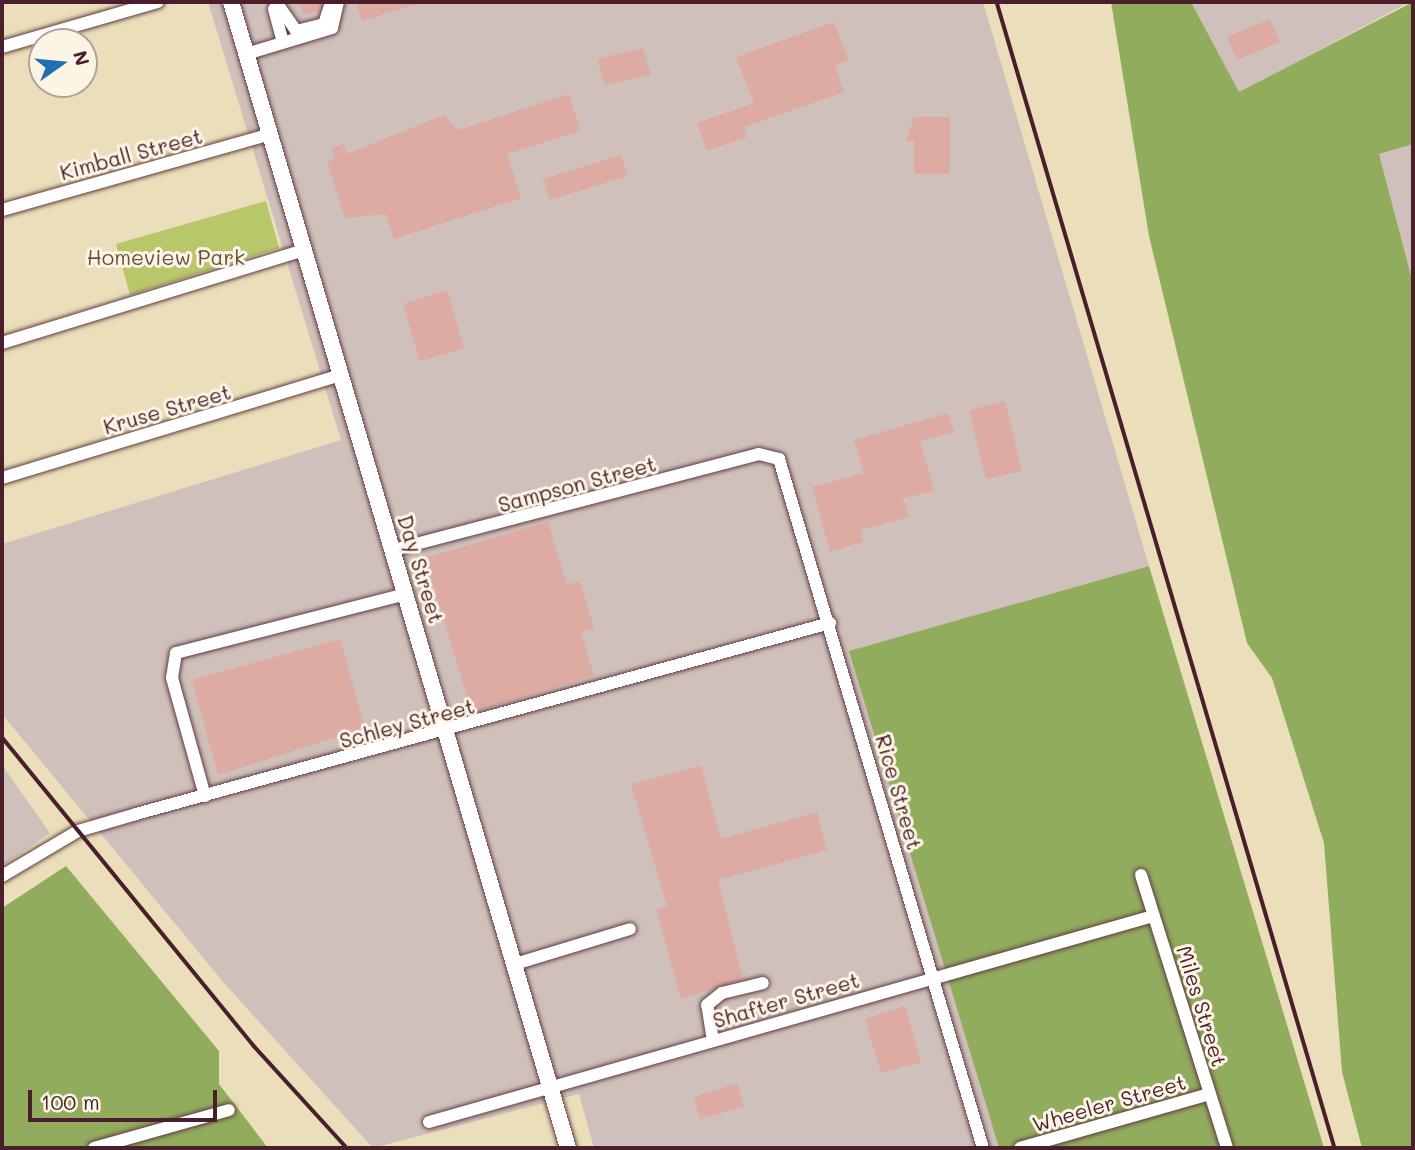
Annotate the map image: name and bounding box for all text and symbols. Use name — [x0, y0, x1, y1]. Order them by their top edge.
north arrow — [28, 28, 98, 98]
text: N — [68, 48, 96, 68]
street label: Kimball Street — [57, 123, 205, 185]
park label: Homeview Park — [87, 244, 245, 270]
street label: Kruse Street — [100, 379, 234, 439]
street label: Sampson Street — [495, 451, 659, 517]
street label: Day Street — [393, 512, 449, 626]
street label: Schley Street — [337, 693, 477, 753]
street label: Rice Street — [871, 731, 927, 853]
street label: Miles Street — [1172, 942, 1232, 1070]
street label: Shafter Street — [710, 967, 862, 1033]
street label: Wheeler Street — [1029, 1069, 1189, 1137]
scale bar — [32, 1076, 220, 1120]
text: 100 m — [41, 1088, 100, 1115]

